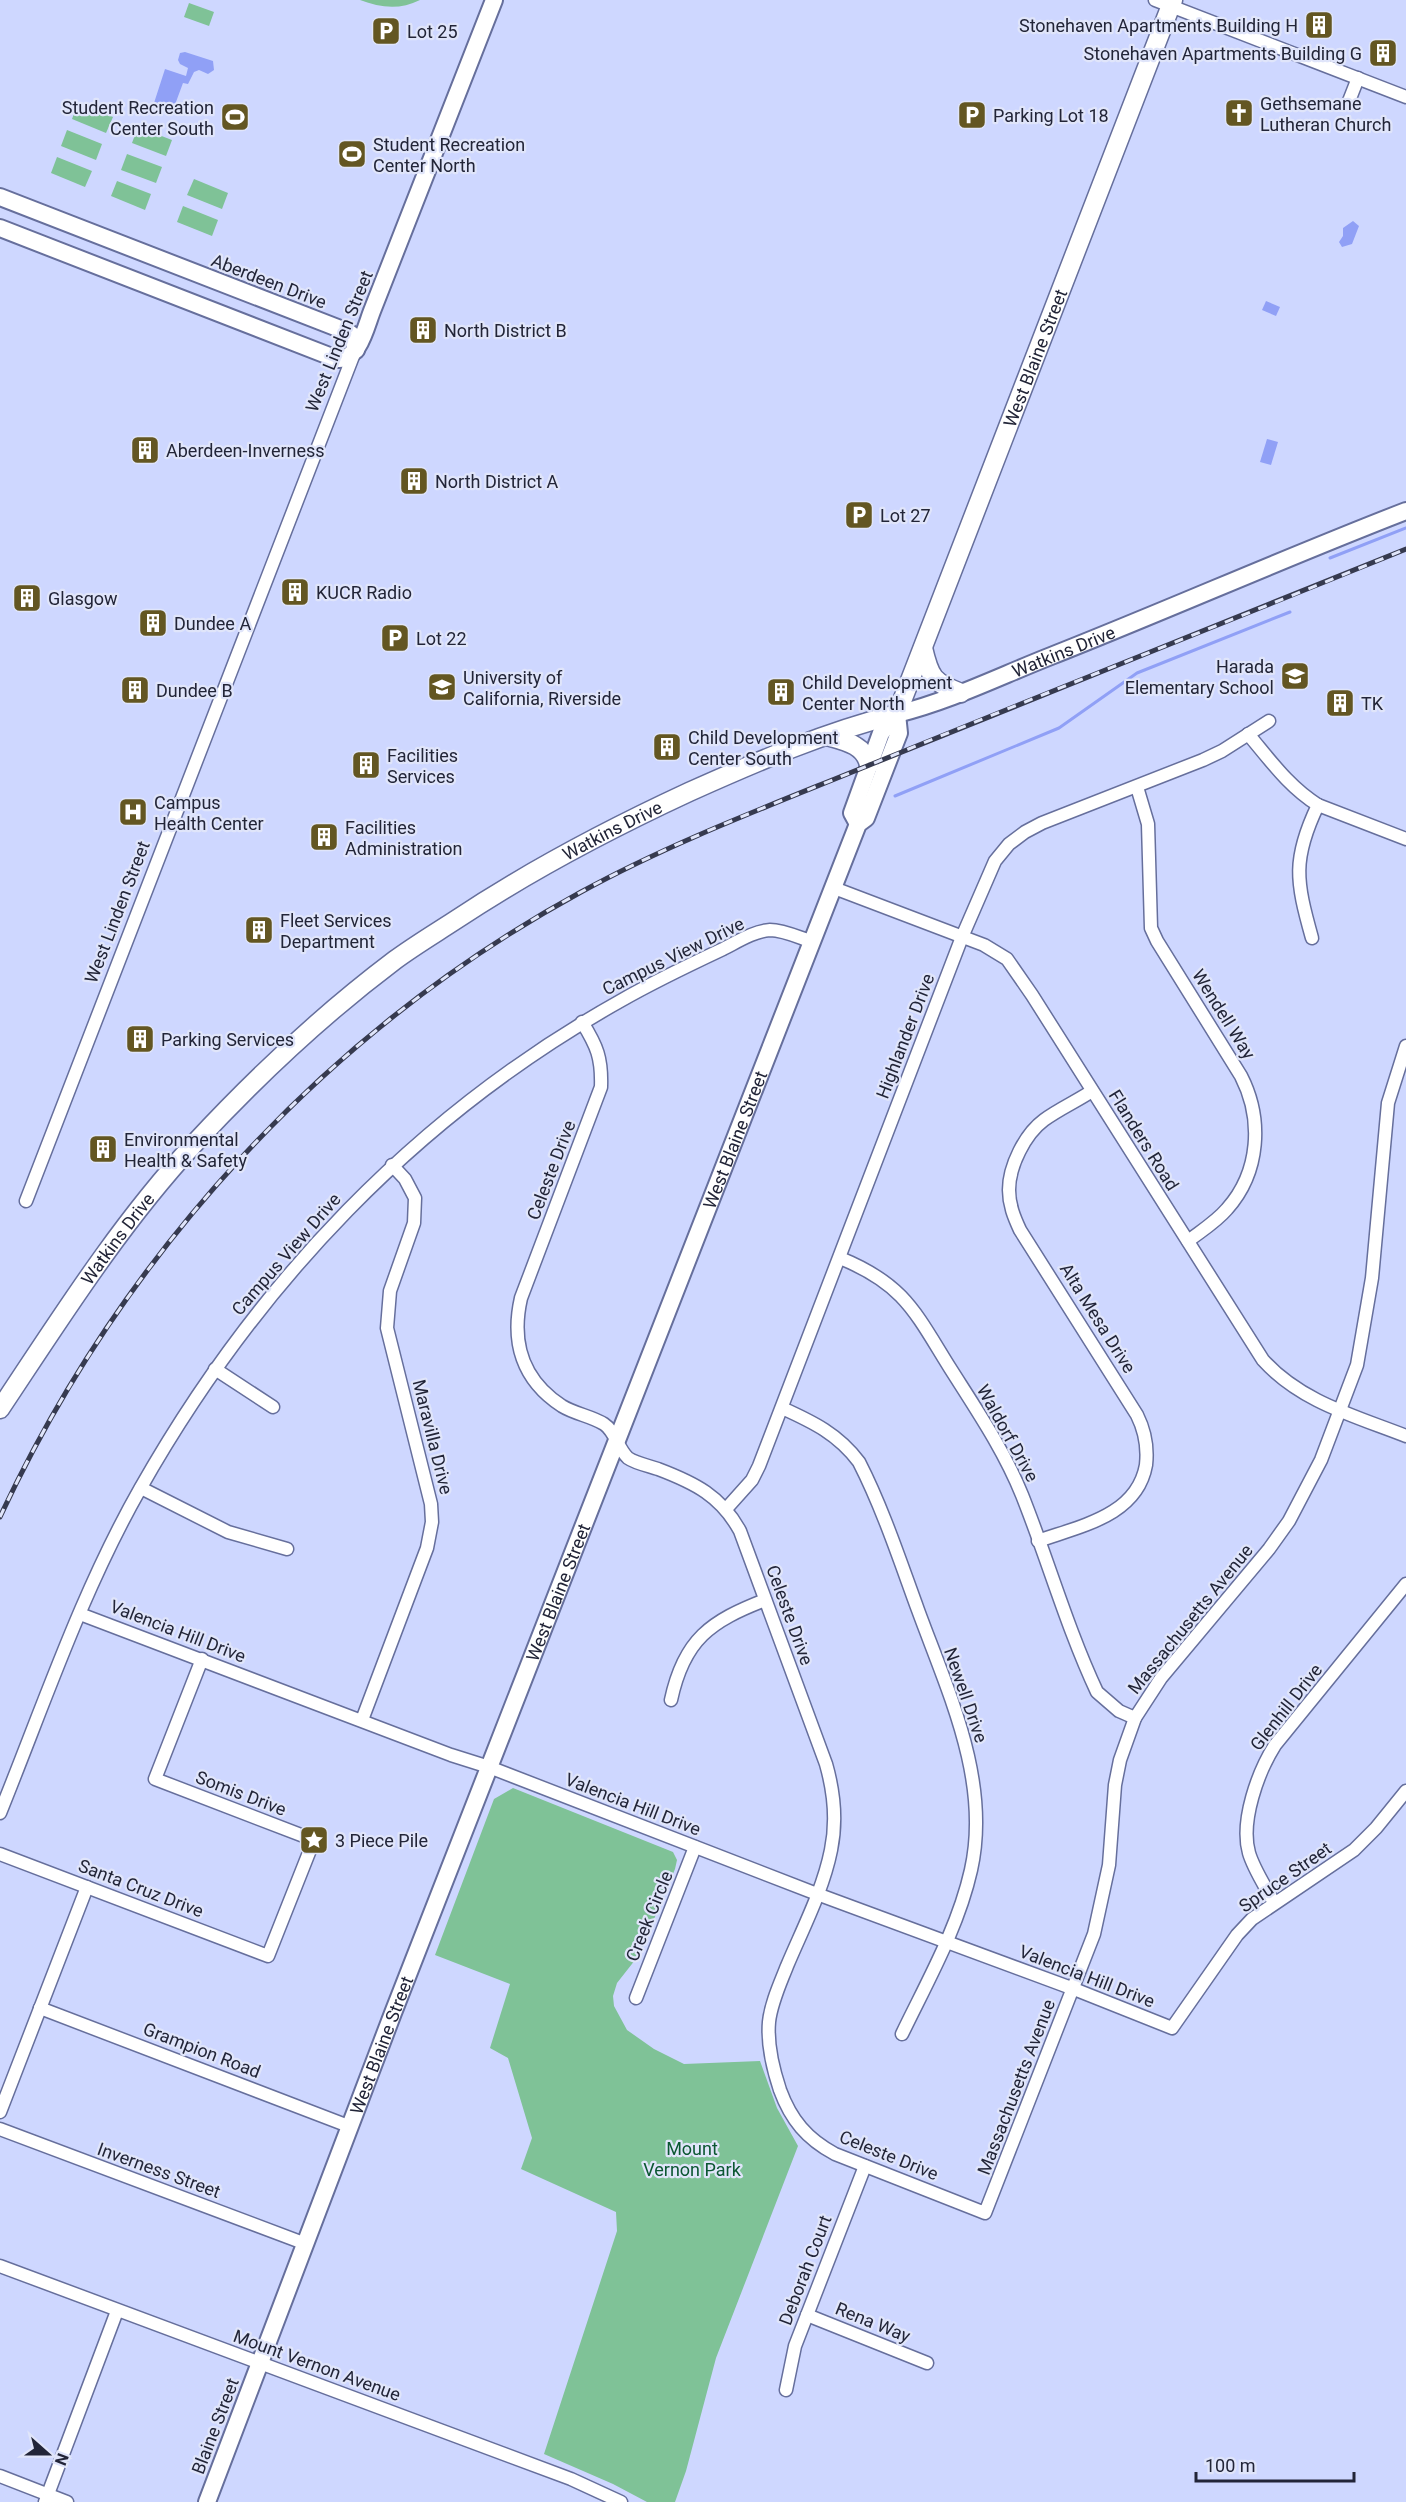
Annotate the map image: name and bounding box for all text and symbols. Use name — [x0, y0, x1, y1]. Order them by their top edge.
building icon: Stonehaven Apartments Building H — [1303, 9, 1335, 41]
parking icon: Lot 25 — [370, 15, 402, 47]
place label: Stonehaven Apartments Building H — [1019, 15, 1298, 36]
place label: Lot 25 — [407, 21, 458, 42]
building icon: Stonehaven Apartments Building G — [1367, 37, 1399, 69]
place label: Stonehaven Apartments Building G — [1084, 43, 1362, 64]
place label: Gethsemane Lutheran Church — [1260, 93, 1391, 135]
place label: Student Recreation Center South — [62, 97, 214, 139]
church icon: Gethsemane Lutheran Church — [1223, 97, 1255, 129]
parking icon: Parking Lot 18 — [956, 99, 988, 131]
sports icon: Student Recreation Center South — [219, 101, 251, 133]
place label: Parking Lot 18 — [993, 105, 1109, 126]
place label: Student Recreation Center North — [373, 134, 525, 176]
sports icon: Student Recreation Center North — [336, 138, 368, 170]
street label: Aberdeen Drive — [209, 249, 329, 313]
street label: West Linden Street — [301, 267, 377, 415]
street label: West Blaine Street — [999, 286, 1071, 430]
building icon: North District B — [407, 314, 439, 346]
place label: North District B — [444, 320, 567, 341]
building icon: Aberdeen-Inverness — [129, 434, 161, 466]
place label: Aberdeen-Inverness — [166, 440, 325, 461]
building icon: North District A — [398, 465, 430, 497]
place label: North District A — [435, 471, 559, 492]
parking icon: Lot 27 — [843, 499, 875, 531]
place label: Lot 27 — [880, 505, 931, 526]
building icon: KUCR Radio — [279, 576, 311, 608]
building icon: Glasgow — [11, 582, 43, 614]
place label: KUCR Radio — [316, 582, 412, 603]
place label: Glasgow — [48, 588, 118, 609]
building icon: Dundee A — [137, 607, 169, 639]
place label: Dundee A — [174, 613, 251, 634]
street label: Watkins Drive — [1009, 621, 1118, 681]
parking icon: Lot 22 — [379, 622, 411, 654]
place label: Lot 22 — [416, 628, 467, 649]
place label: Harada Elementary School — [1125, 656, 1274, 698]
school or university icon: Harada Elementary School — [1279, 660, 1311, 692]
place label: University of California, Riverside — [463, 667, 621, 709]
school or university icon: University of California, Riverside — [426, 671, 458, 703]
place label: Child Development Center North — [802, 672, 952, 714]
building icon: Dundee B — [119, 674, 151, 706]
building icon: Child Development Center North — [765, 676, 797, 708]
place label: Dundee B — [156, 680, 233, 701]
building icon: TK — [1324, 687, 1356, 719]
place label: TK — [1361, 693, 1384, 714]
place label: Child Development Center South — [688, 727, 838, 769]
building icon: Child Development Center South — [651, 731, 683, 763]
place label: Facilities Services — [387, 745, 458, 787]
building icon: Facilities Services — [350, 749, 382, 781]
place label: Campus Health Center — [154, 792, 264, 834]
hospital icon: Campus Health Center — [117, 796, 149, 828]
street label: Watkins Drive — [559, 796, 665, 864]
place label: Facilities Administration — [345, 817, 463, 859]
building icon: Facilities Administration — [308, 821, 340, 853]
street label: West Linden Street — [80, 838, 154, 986]
place label: Fleet Services Department — [280, 910, 392, 952]
street label: Campus View Drive — [599, 913, 747, 999]
building icon: Fleet Services Department — [243, 914, 275, 946]
street label: Wendell Way — [1188, 965, 1260, 1063]
street label: Highlander Drive — [872, 971, 938, 1101]
building icon: Parking Services — [124, 1023, 156, 1055]
place label: Parking Services — [161, 1029, 294, 1050]
street label: West Blaine Street — [698, 1068, 771, 1211]
street label: Flanders Road — [1105, 1086, 1183, 1194]
street label: Celeste Drive — [522, 1117, 580, 1223]
place label: Environmental Health & Safety — [124, 1129, 247, 1171]
building icon: Environmental Health & Safety — [87, 1133, 119, 1165]
street label: Watkins Drive — [76, 1188, 158, 1288]
street label: Campus View Drive — [227, 1189, 345, 1319]
street label: Alta Mesa Drive — [1056, 1259, 1140, 1377]
street label: Maravilla Drive — [409, 1377, 457, 1497]
street label: Waldorf Drive — [973, 1381, 1043, 1485]
street label: West Blaine Street — [521, 1520, 594, 1664]
street label: Massachusetts Avenue — [1123, 1540, 1257, 1698]
street label: Celeste Drive — [762, 1562, 818, 1668]
street label: Valencia Hill Drive — [107, 1595, 249, 1667]
street label: Newell Drive — [940, 1645, 992, 1745]
street label: Glenhill Drive — [1246, 1660, 1326, 1754]
street label: Somis Drive — [193, 1766, 289, 1820]
street label: Valencia Hill Drive — [562, 1768, 704, 1840]
place icon: 3 Piece Pile — [298, 1824, 330, 1856]
place label: 3 Piece Pile — [335, 1830, 428, 1851]
street label: Spruce Street — [1235, 1837, 1335, 1917]
street label: Santa Cruz Drive — [76, 1855, 206, 1921]
street label: Creek Circle — [621, 1868, 677, 1964]
street label: Valencia Hill Drive — [1016, 1940, 1158, 2012]
street label: West Blaine Street — [345, 1973, 417, 2117]
street label: Massachusetts Avenue — [973, 1996, 1059, 2178]
street label: Grampion Road — [140, 2018, 264, 2082]
street label: Celeste Drive — [836, 2126, 942, 2184]
street label: Inverness Street — [95, 2138, 223, 2202]
park label: Mount Vernon Park — [643, 2138, 742, 2180]
street label: Deborah Court — [774, 2212, 836, 2328]
street label: Rena Way — [833, 2298, 914, 2347]
street label: Mount Vernon Avenue — [231, 2325, 403, 2405]
street label: Blaine Street — [187, 2375, 243, 2477]
north arrow — [18, 2424, 78, 2484]
scale bar — [1196, 2445, 1354, 2483]
text: N — [51, 2451, 72, 2468]
text: 100 m — [1205, 2455, 1256, 2476]

